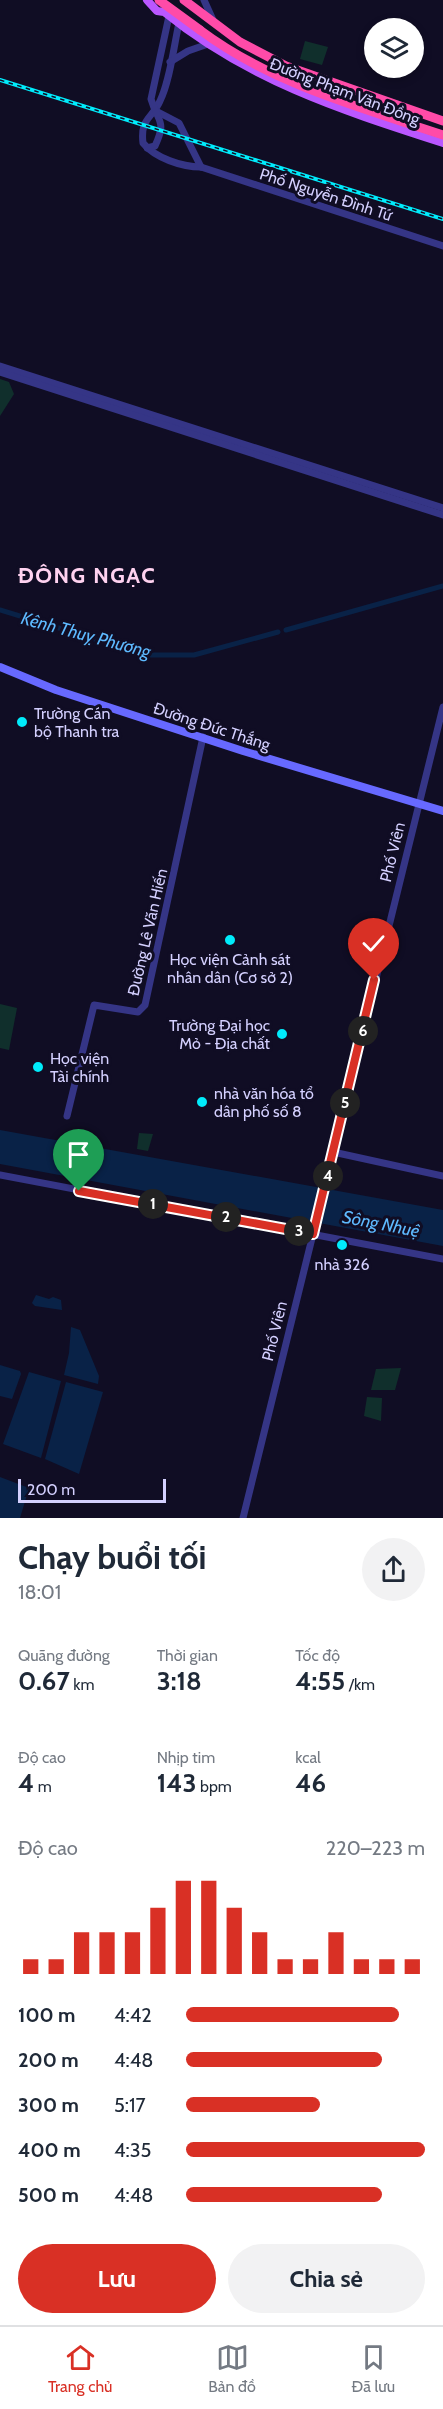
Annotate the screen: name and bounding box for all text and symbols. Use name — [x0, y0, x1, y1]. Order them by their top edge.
map controls — [364, 18, 424, 78]
button: layers — [364, 18, 424, 78]
street label: Đường Phạm Văn Đồng — [267, 54, 423, 129]
street label: Phố Nguyễn Đình Tứ — [257, 164, 396, 225]
district label: ĐÔNG NGẠC — [18, 562, 156, 589]
water label: Kênh Thuỵ Phương — [19, 607, 154, 663]
street label: Đường Đức Thắng — [151, 699, 274, 755]
place label: Trường Cán bộ Thanh tra — [34, 704, 120, 741]
marker: Trường Cán bộ Thanh tra — [15, 715, 29, 729]
street label: Phố Viên — [376, 820, 409, 884]
street label: Đường Lê Văn Hiến — [124, 867, 171, 998]
pin — [348, 918, 399, 980]
icon: check — [357, 927, 390, 960]
marker: Học viện Cảnh sát nhân dân (Cơ sở 2) — [223, 933, 237, 947]
place label: Học viện Cảnh sát nhân dân (Cơ sở 2) — [167, 950, 293, 987]
place label: Trường Đại học Mỏ - Địa chất — [169, 1016, 271, 1053]
pin: 6 — [348, 1016, 378, 1046]
text: 6 — [359, 1021, 368, 1040]
marker: Trường Đại học Mỏ - Địa chất — [275, 1027, 289, 1041]
place label: Học viện Tài chính — [50, 1049, 109, 1086]
marker: Học viện Tài chính — [31, 1060, 45, 1074]
place label: nhà văn hóa tổ dân phố số 8 — [214, 1084, 314, 1121]
pin: 5 — [330, 1088, 360, 1118]
text: 5 — [341, 1093, 349, 1112]
marker: nhà văn hóa tổ dân phố số 8 — [195, 1095, 209, 1109]
pin — [53, 1129, 104, 1191]
icon: arrive — [62, 1138, 95, 1171]
pin: 4 — [313, 1161, 343, 1191]
text: 4 — [323, 1166, 333, 1185]
pin: 1 — [138, 1189, 168, 1219]
text: 1 — [150, 1194, 156, 1213]
pin: 2 — [211, 1202, 241, 1232]
water label: Sông Nhuệ — [341, 1206, 422, 1242]
text: 2 — [222, 1207, 230, 1226]
pin: 3 — [284, 1216, 314, 1246]
text: 3 — [295, 1221, 303, 1240]
marker: nhà 326 — [335, 1238, 349, 1252]
place label: nhà 326 — [314, 1255, 370, 1274]
street label: Phố Viên — [258, 1299, 291, 1363]
scale bar — [18, 1476, 166, 1504]
text: 200 m — [27, 1480, 75, 1499]
text: Chạy buổi tối — [18, 1537, 206, 1577]
button: share — [362, 1538, 425, 1601]
text: 18:01 — [18, 1580, 61, 1604]
text: Quãng đường — [18, 1646, 110, 1665]
text: Thời gian — [157, 1646, 218, 1665]
text: Tốc độ — [295, 1646, 340, 1665]
text: 0.67 — [18, 1665, 70, 1697]
text: 3:18 — [157, 1665, 202, 1697]
text: 4:55 — [295, 1665, 345, 1697]
text: km — [70, 1675, 95, 1694]
text: /km — [345, 1675, 375, 1694]
text: Độ cao — [18, 1748, 66, 1767]
text: Nhịp tim — [157, 1748, 215, 1767]
text: kcal — [295, 1748, 321, 1767]
text: 4 — [18, 1767, 34, 1799]
text: 143 — [157, 1767, 196, 1799]
text: 46 — [295, 1767, 326, 1799]
text: m — [34, 1777, 52, 1796]
text: bpm — [196, 1777, 232, 1796]
text: Độ cao — [18, 1836, 78, 1860]
text: 220–223 m — [326, 1836, 425, 1860]
text: 100 m — [18, 2003, 76, 2027]
text: 4:42 — [114, 2003, 152, 2027]
text: 200 m — [18, 2048, 79, 2072]
text: 4:48 — [114, 2048, 153, 2072]
text: 300 m — [18, 2093, 79, 2117]
text: 5:17 — [114, 2093, 146, 2117]
text: 400 m — [18, 2138, 81, 2162]
text: 4:35 — [114, 2138, 151, 2162]
text: 500 m — [18, 2183, 79, 2207]
text: 4:48 — [114, 2183, 153, 2207]
button: Lưu — [18, 2244, 216, 2313]
button: Chia sẻ — [228, 2244, 425, 2313]
tab: Trang chủ — [48, 2341, 112, 2396]
tab: Bản đồ — [208, 2341, 256, 2396]
tab: Đã lưu — [352, 2341, 395, 2396]

